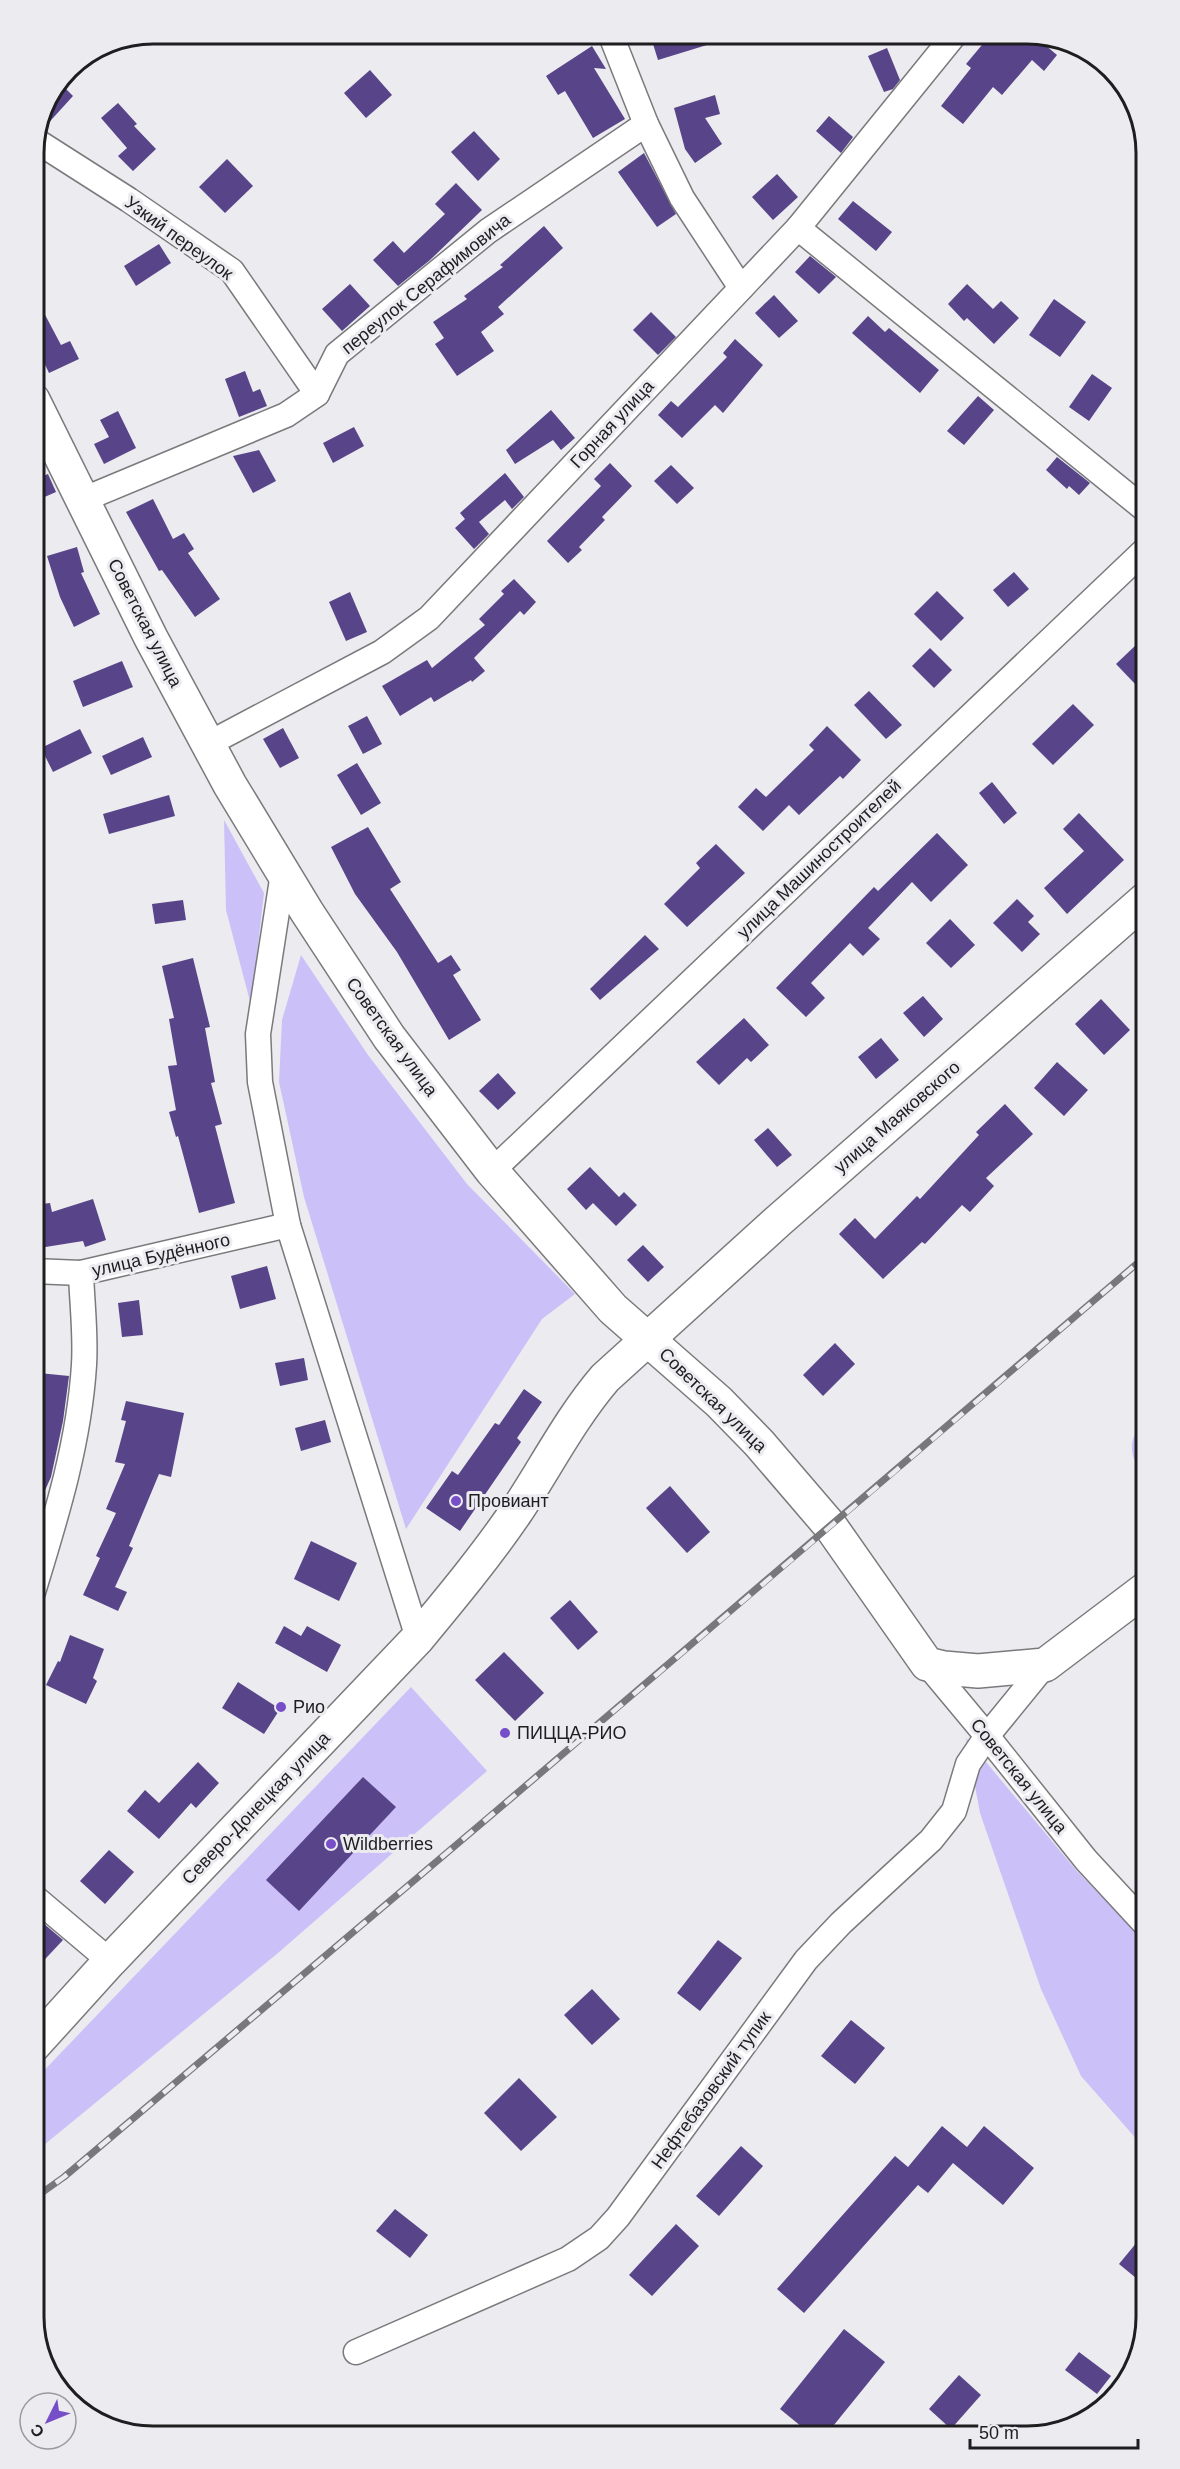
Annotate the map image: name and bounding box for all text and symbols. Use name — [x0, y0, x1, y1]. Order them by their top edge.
street label: Узкий переулок — [121, 192, 237, 284]
street label: переулок Серафимовича — [338, 209, 515, 358]
street label: Горная улица — [566, 375, 658, 472]
street label: Советская улица — [104, 555, 186, 691]
street label: улица Машиностроителей — [733, 776, 905, 942]
street label: Советская улица — [342, 974, 442, 1101]
street label: улица Маяковского — [830, 1057, 964, 1177]
street label: улица Будённого — [90, 1229, 232, 1281]
street label: Советская улица — [655, 1344, 771, 1457]
place label: Провиант — [468, 1491, 549, 1511]
marker: Провиант — [449, 1494, 463, 1508]
place label: Рио — [293, 1697, 325, 1717]
marker: Рио — [274, 1700, 288, 1714]
street label: Советская улица — [967, 1715, 1072, 1838]
place label: ПИЦЦА-РИО — [517, 1723, 626, 1743]
marker: ПИЦЦА-РИО — [498, 1726, 512, 1740]
street label: Северо-Донецкая улица — [178, 1727, 335, 1888]
place label: Wildberries — [343, 1834, 433, 1854]
marker: Wildberries — [324, 1837, 338, 1851]
street label: Нефтебазовский тупик — [647, 2007, 775, 2173]
north arrow — [18, 2391, 78, 2451]
scale bar — [970, 2412, 1138, 2450]
text: С — [27, 2421, 48, 2441]
text: 50 m — [979, 2423, 1019, 2443]

